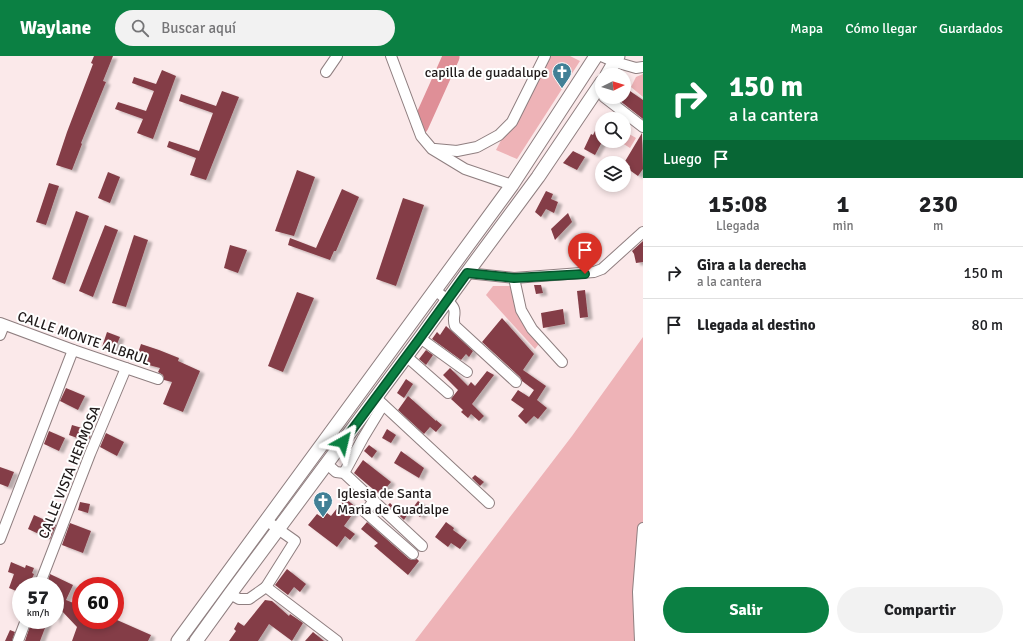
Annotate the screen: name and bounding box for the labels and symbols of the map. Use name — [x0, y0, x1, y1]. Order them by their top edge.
church icon: capilla de guadalupe — [551, 61, 573, 89]
place label: capilla de guadalupe — [425, 64, 548, 81]
north arrow — [595, 68, 631, 104]
pin — [568, 233, 602, 274]
street label: CALLE MONTE ALBRUL — [15, 308, 152, 369]
street label: CALLE VISTA HERMOSA — [35, 403, 104, 541]
position arrow — [322, 421, 364, 463]
place label: Iglesia de Santa Maria de Guadalpe — [337, 485, 449, 518]
church icon: Iglesia de Santa Maria de Guadalpe — [312, 490, 334, 518]
speed limit sign: 60 — [72, 577, 124, 629]

